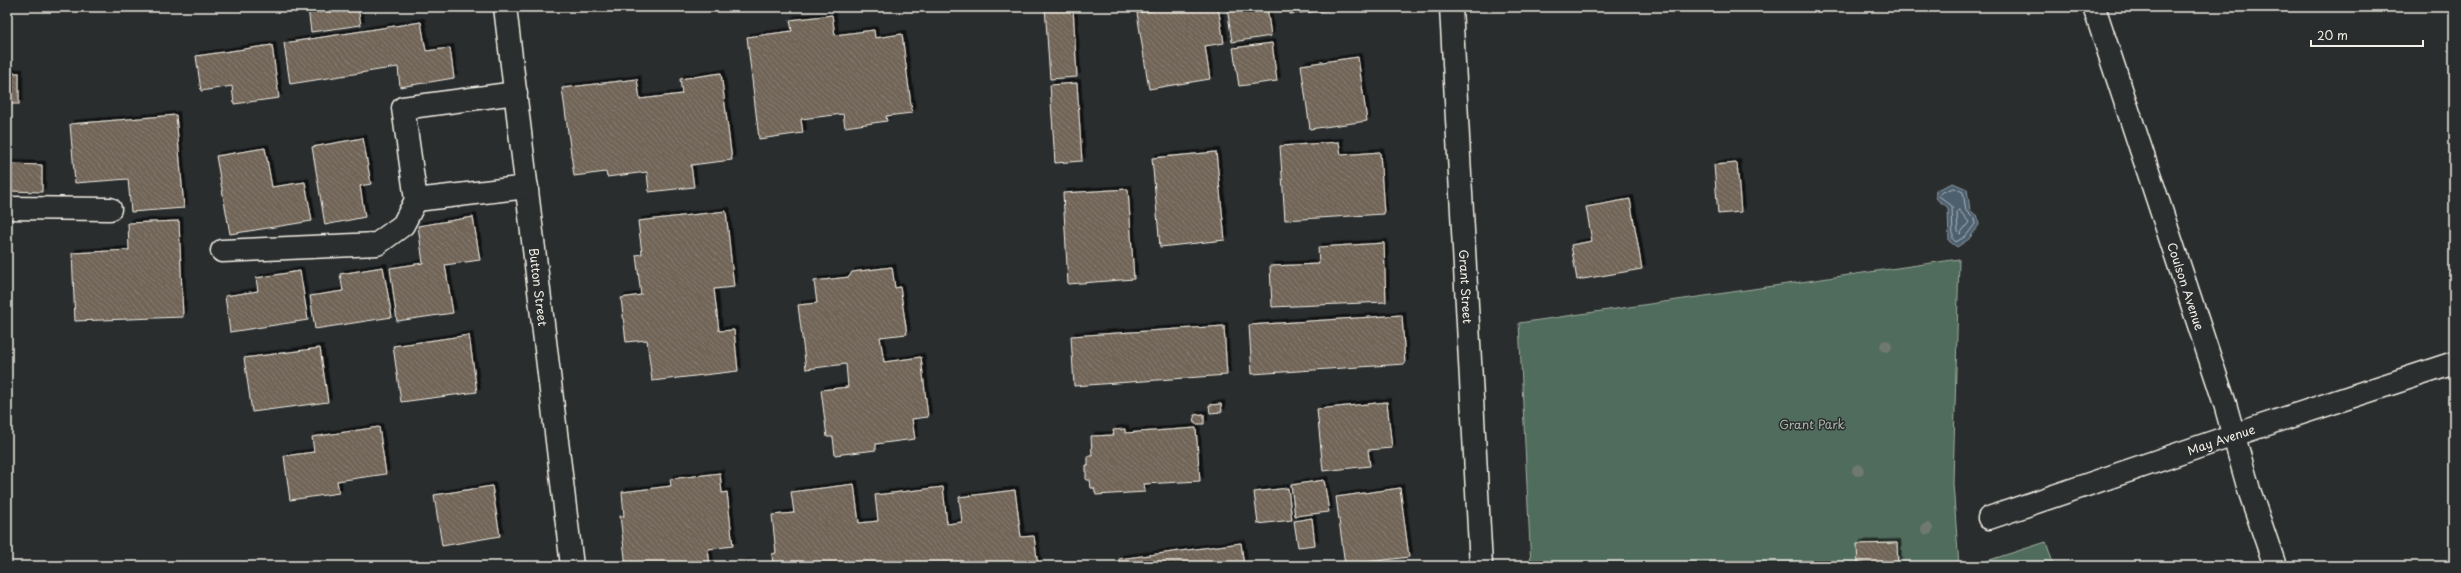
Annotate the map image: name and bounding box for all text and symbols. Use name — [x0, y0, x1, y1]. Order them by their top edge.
scale bar — [2311, 22, 2423, 48]
text: 20 m — [2317, 26, 2348, 44]
street label: Coulson Avenue — [2163, 240, 2209, 333]
street label: Button Street — [525, 247, 552, 327]
street label: Grant Street — [1455, 249, 1477, 324]
park label: Grant Park — [1779, 415, 1845, 433]
street label: May Avenue — [2185, 420, 2258, 459]

